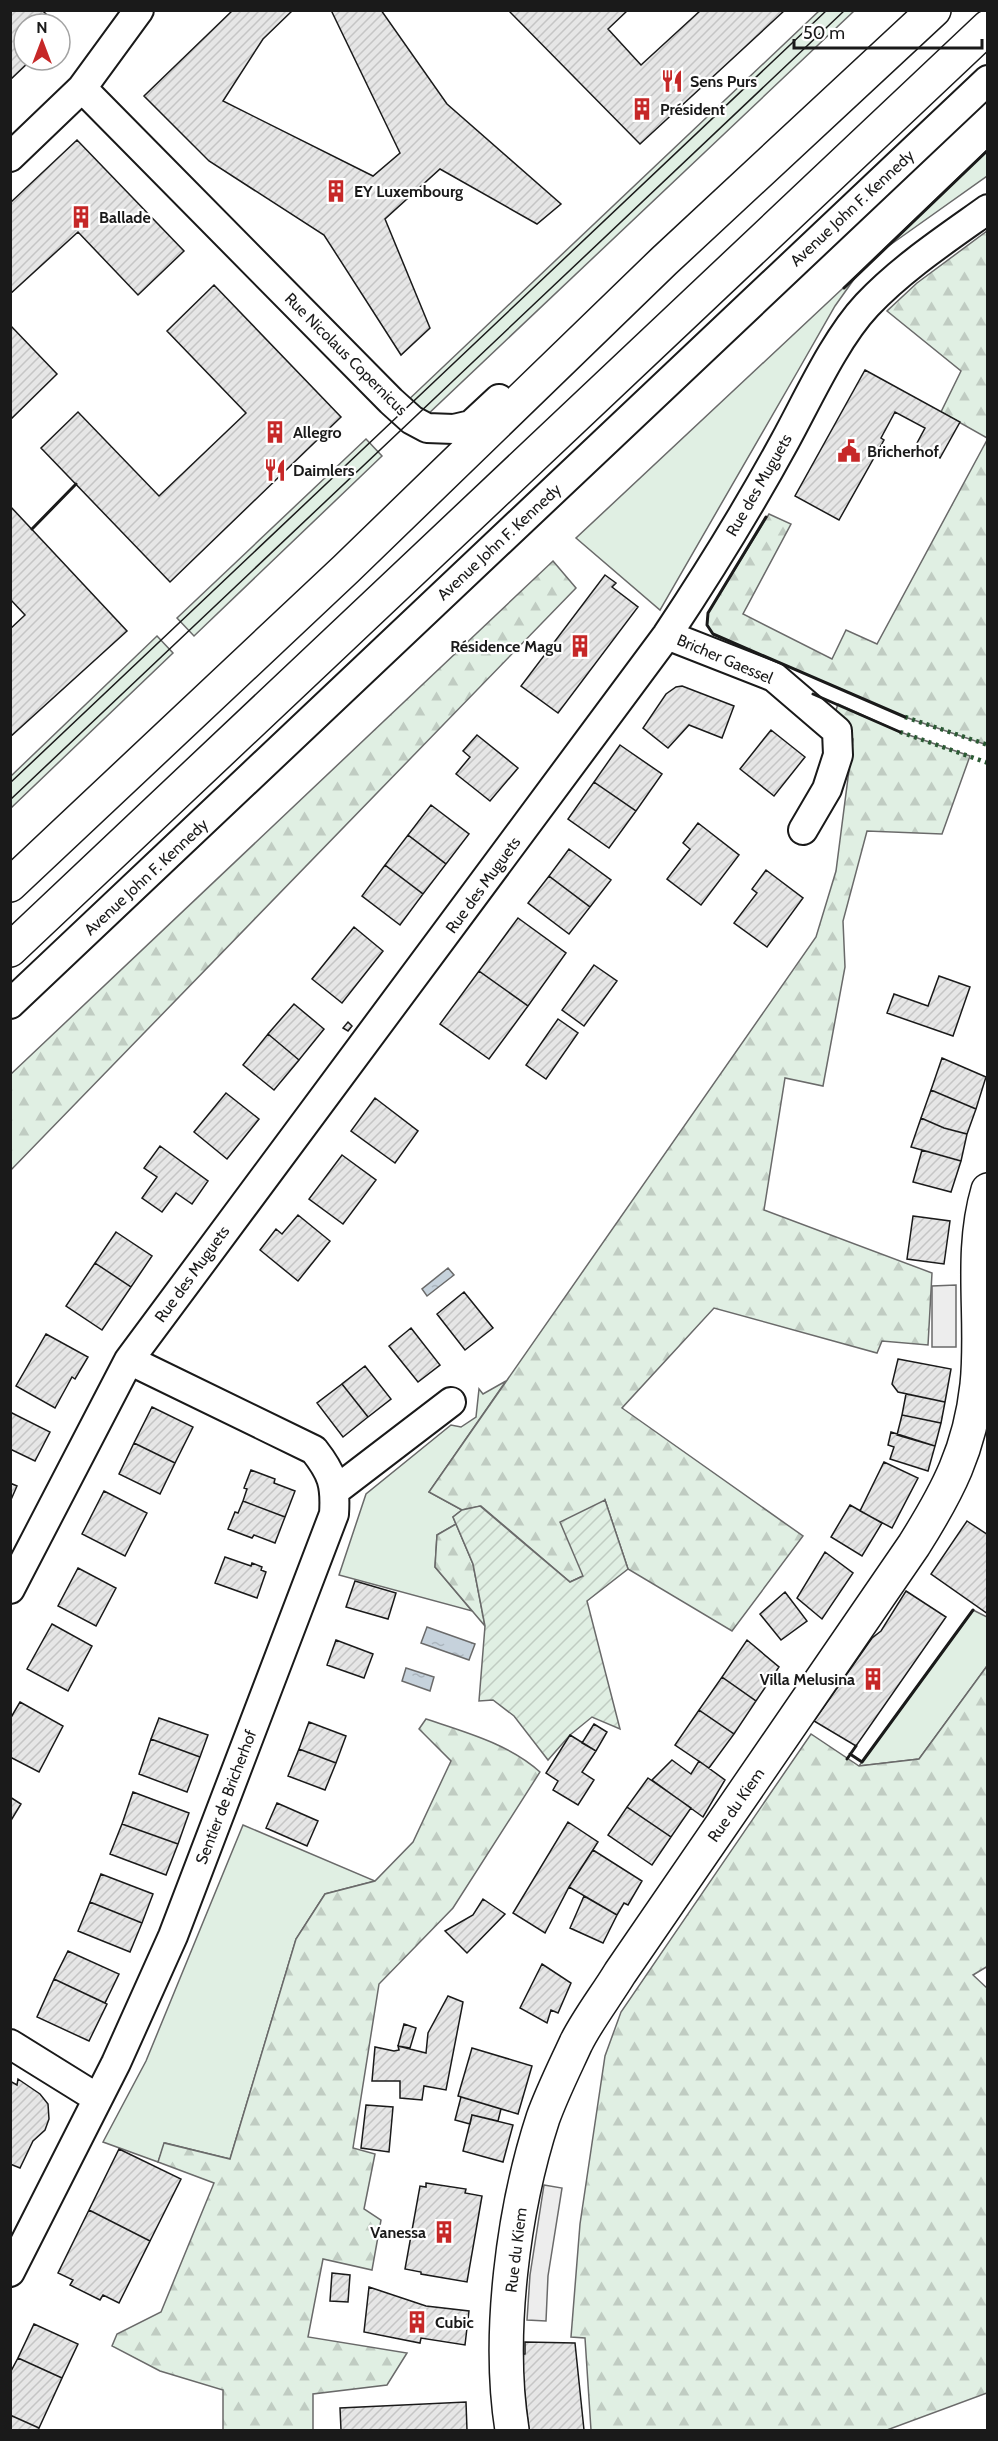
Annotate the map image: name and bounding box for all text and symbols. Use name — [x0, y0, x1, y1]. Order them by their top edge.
north arrow — [12, 12, 72, 72]
scale bar — [794, 12, 982, 50]
text: N — [36, 18, 48, 37]
text: 50 m — [803, 22, 845, 44]
restaurant icon: Sens Purs — [659, 68, 685, 94]
place label: Sens Purs — [690, 72, 757, 91]
building icon: Président — [629, 96, 655, 122]
place label: Président — [660, 100, 726, 119]
street label: Avenue John F. Kennedy — [786, 146, 918, 270]
building icon: EY Luxembourg — [323, 178, 349, 204]
place label: EY Luxembourg — [354, 182, 463, 201]
building icon: Ballade — [68, 204, 94, 230]
place label: Ballade — [99, 208, 151, 227]
street label: Rue Nicolaus Copernicus — [281, 289, 411, 419]
building icon: Allegro — [262, 419, 288, 445]
place label: Allegro — [293, 423, 342, 442]
street label: Rue des Muguets — [722, 430, 796, 539]
public building icon: Bricherhof — [836, 438, 862, 464]
place label: Bricherhof — [867, 442, 939, 461]
restaurant icon: Daimlers — [262, 457, 288, 483]
place label: Daimlers — [293, 461, 355, 480]
street label: Avenue John F. Kennedy — [433, 480, 565, 604]
street label: Bricher Gaessel — [674, 630, 776, 688]
building icon: Résidence Magu — [567, 633, 593, 659]
place label: Résidence Magu — [450, 637, 562, 656]
street label: Avenue John F. Kennedy — [80, 815, 212, 939]
street label: Rue des Muguets — [442, 833, 525, 937]
street label: Rue des Muguets — [151, 1222, 234, 1326]
building icon: Villa Melusina — [860, 1666, 886, 1692]
place label: Villa Melusina — [760, 1670, 855, 1689]
street label: Sentier de Bricherhof — [192, 1726, 261, 1867]
street label: Rue du Kiem — [704, 1765, 768, 1845]
street label: Rue du Kiem — [501, 2206, 531, 2294]
building icon: Vanessa — [431, 2219, 457, 2245]
place label: Vanessa — [370, 2223, 426, 2242]
building icon: Cubic — [404, 2309, 430, 2335]
place label: Cubic — [435, 2313, 474, 2332]

